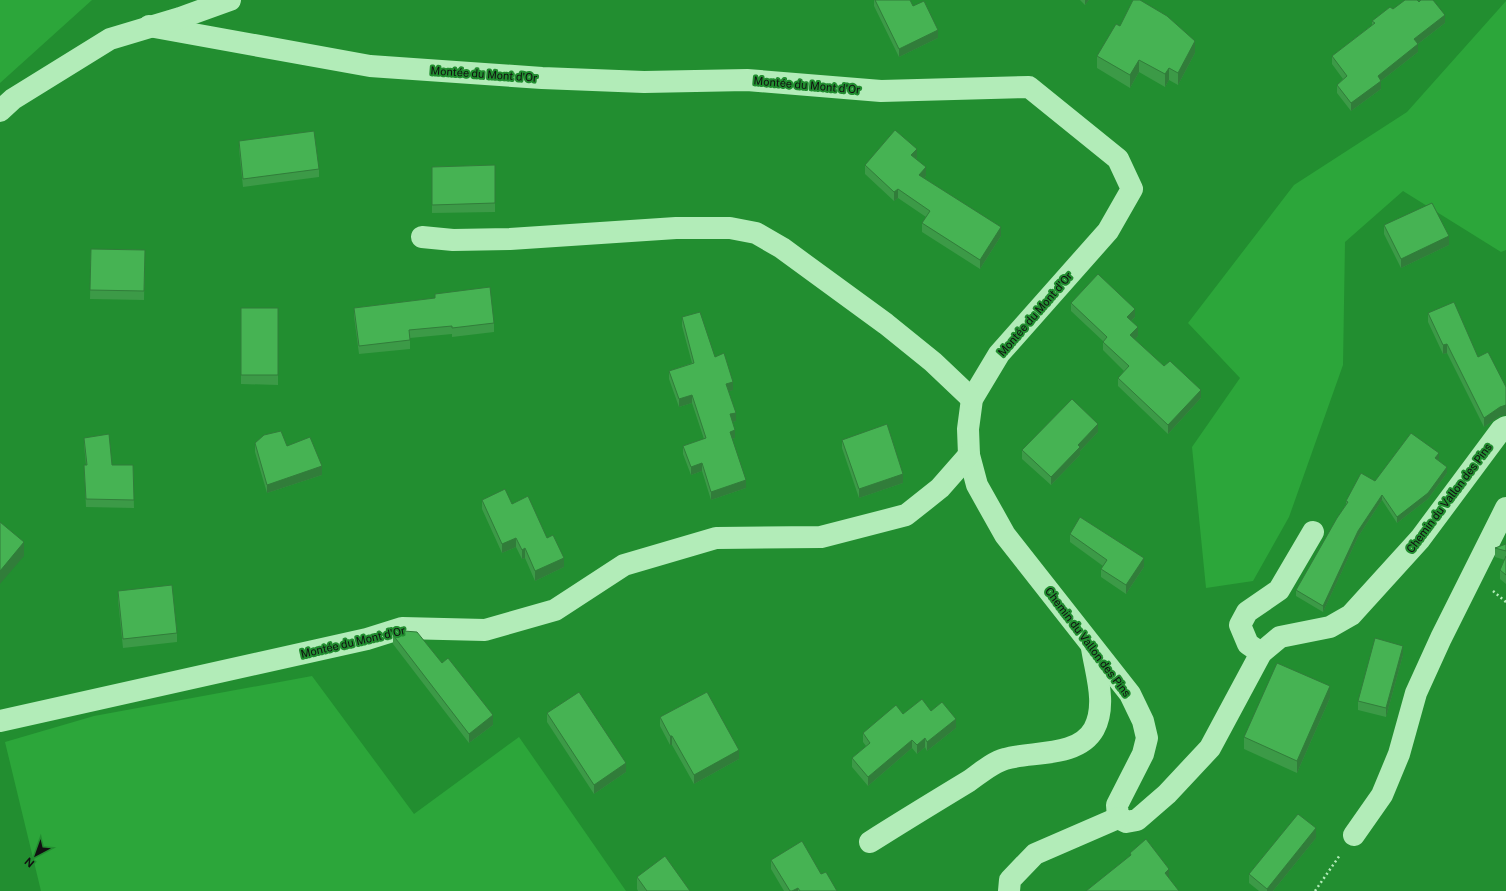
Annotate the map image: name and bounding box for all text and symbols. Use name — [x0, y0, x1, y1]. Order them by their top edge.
street label: Montée du Mont d'Or — [430, 64, 538, 84]
street label: Montée du Mont d'Or — [753, 74, 861, 96]
street label: Montée du Mont d'Or — [995, 270, 1075, 358]
street label: Chemin du Vallon des Pins — [1404, 441, 1494, 555]
street label: Chemin du Vallon des Pins — [1043, 585, 1133, 699]
street label: Montée du Mont d'Or — [300, 624, 406, 660]
north arrow — [16, 835, 56, 875]
text: N — [22, 855, 37, 870]

